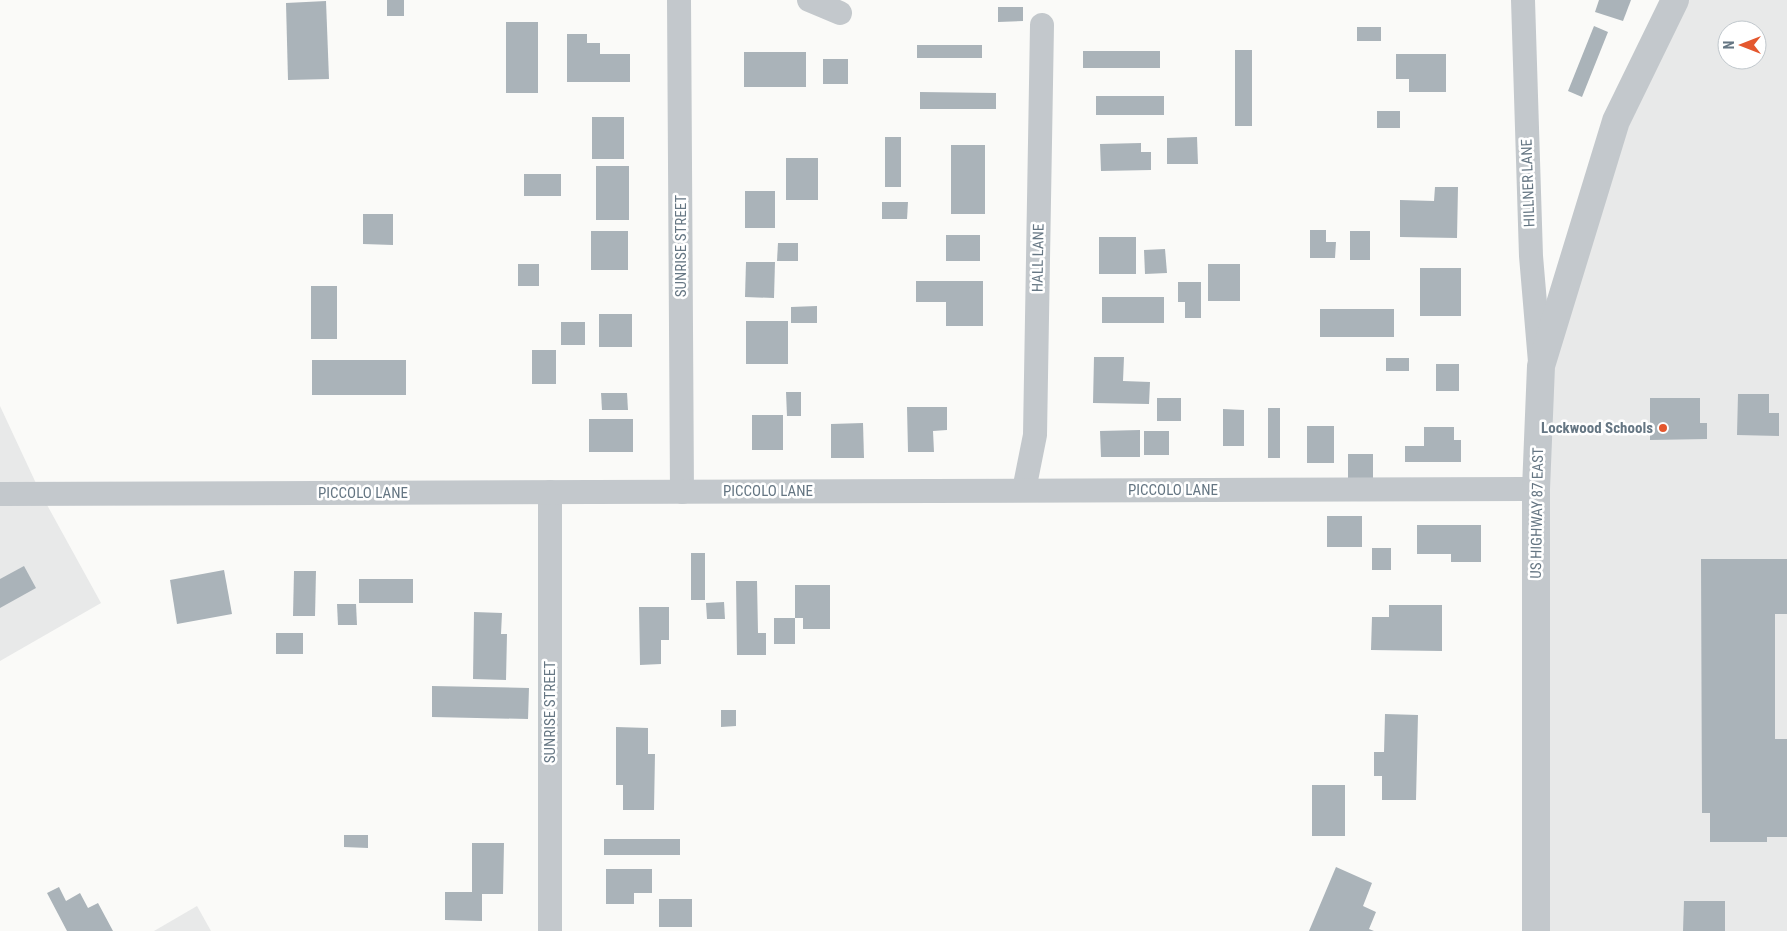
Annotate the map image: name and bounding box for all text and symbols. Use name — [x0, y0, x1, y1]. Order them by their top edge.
north arrow — [1717, 20, 1767, 70]
text: N — [1721, 41, 1737, 49]
street label: HILLNER LANE — [1517, 139, 1539, 227]
street label: SUNRISE STREET — [672, 195, 690, 297]
street label: HALL LANE — [1028, 224, 1048, 292]
place label: Lockwood Schools — [1541, 419, 1653, 437]
marker: Lockwood Schools — [1657, 422, 1669, 434]
street label: US HIGHWAY 87 EAST — [1527, 447, 1547, 579]
street label: PICCOLO LANE — [1128, 481, 1218, 499]
street label: PICCOLO LANE — [723, 482, 813, 500]
street label: PICCOLO LANE — [318, 484, 408, 502]
street label: SUNRISE STREET — [541, 661, 559, 763]

